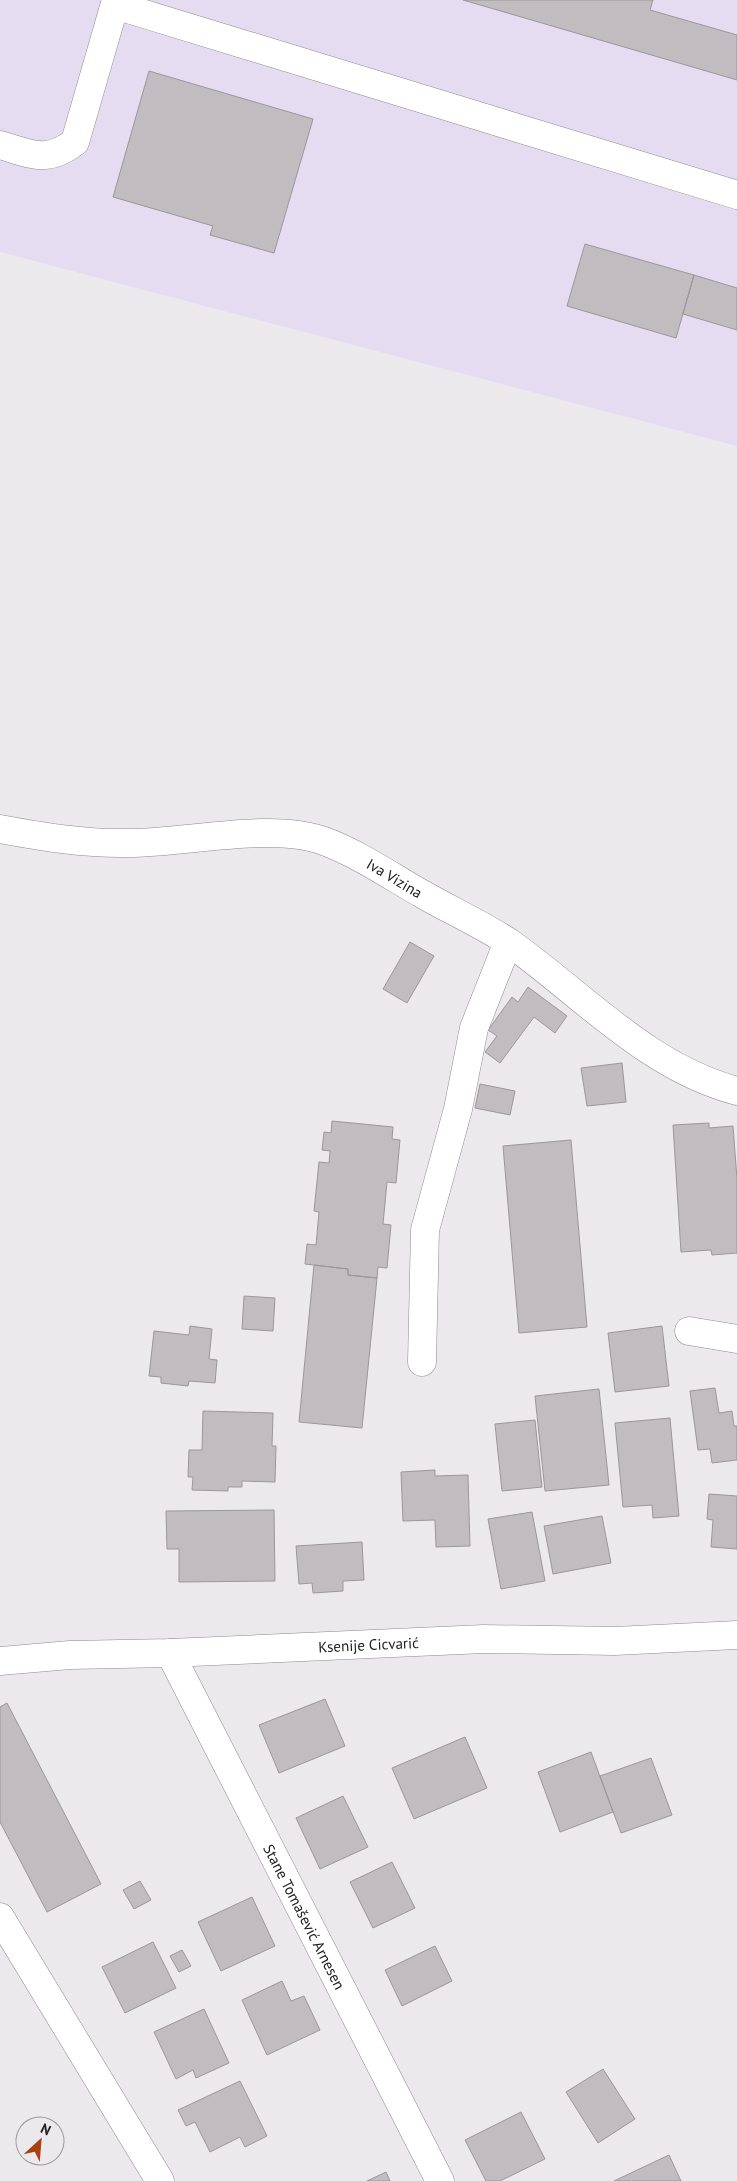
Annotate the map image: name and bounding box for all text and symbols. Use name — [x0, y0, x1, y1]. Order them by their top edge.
street label: Iva Vizina — [363, 854, 426, 902]
street label: Ksenije Cicvarić — [318, 1632, 419, 1656]
street label: Stane Tomašević Arnesen — [260, 1841, 350, 1992]
north arrow — [15, 2116, 65, 2166]
text: N — [38, 2119, 54, 2139]

